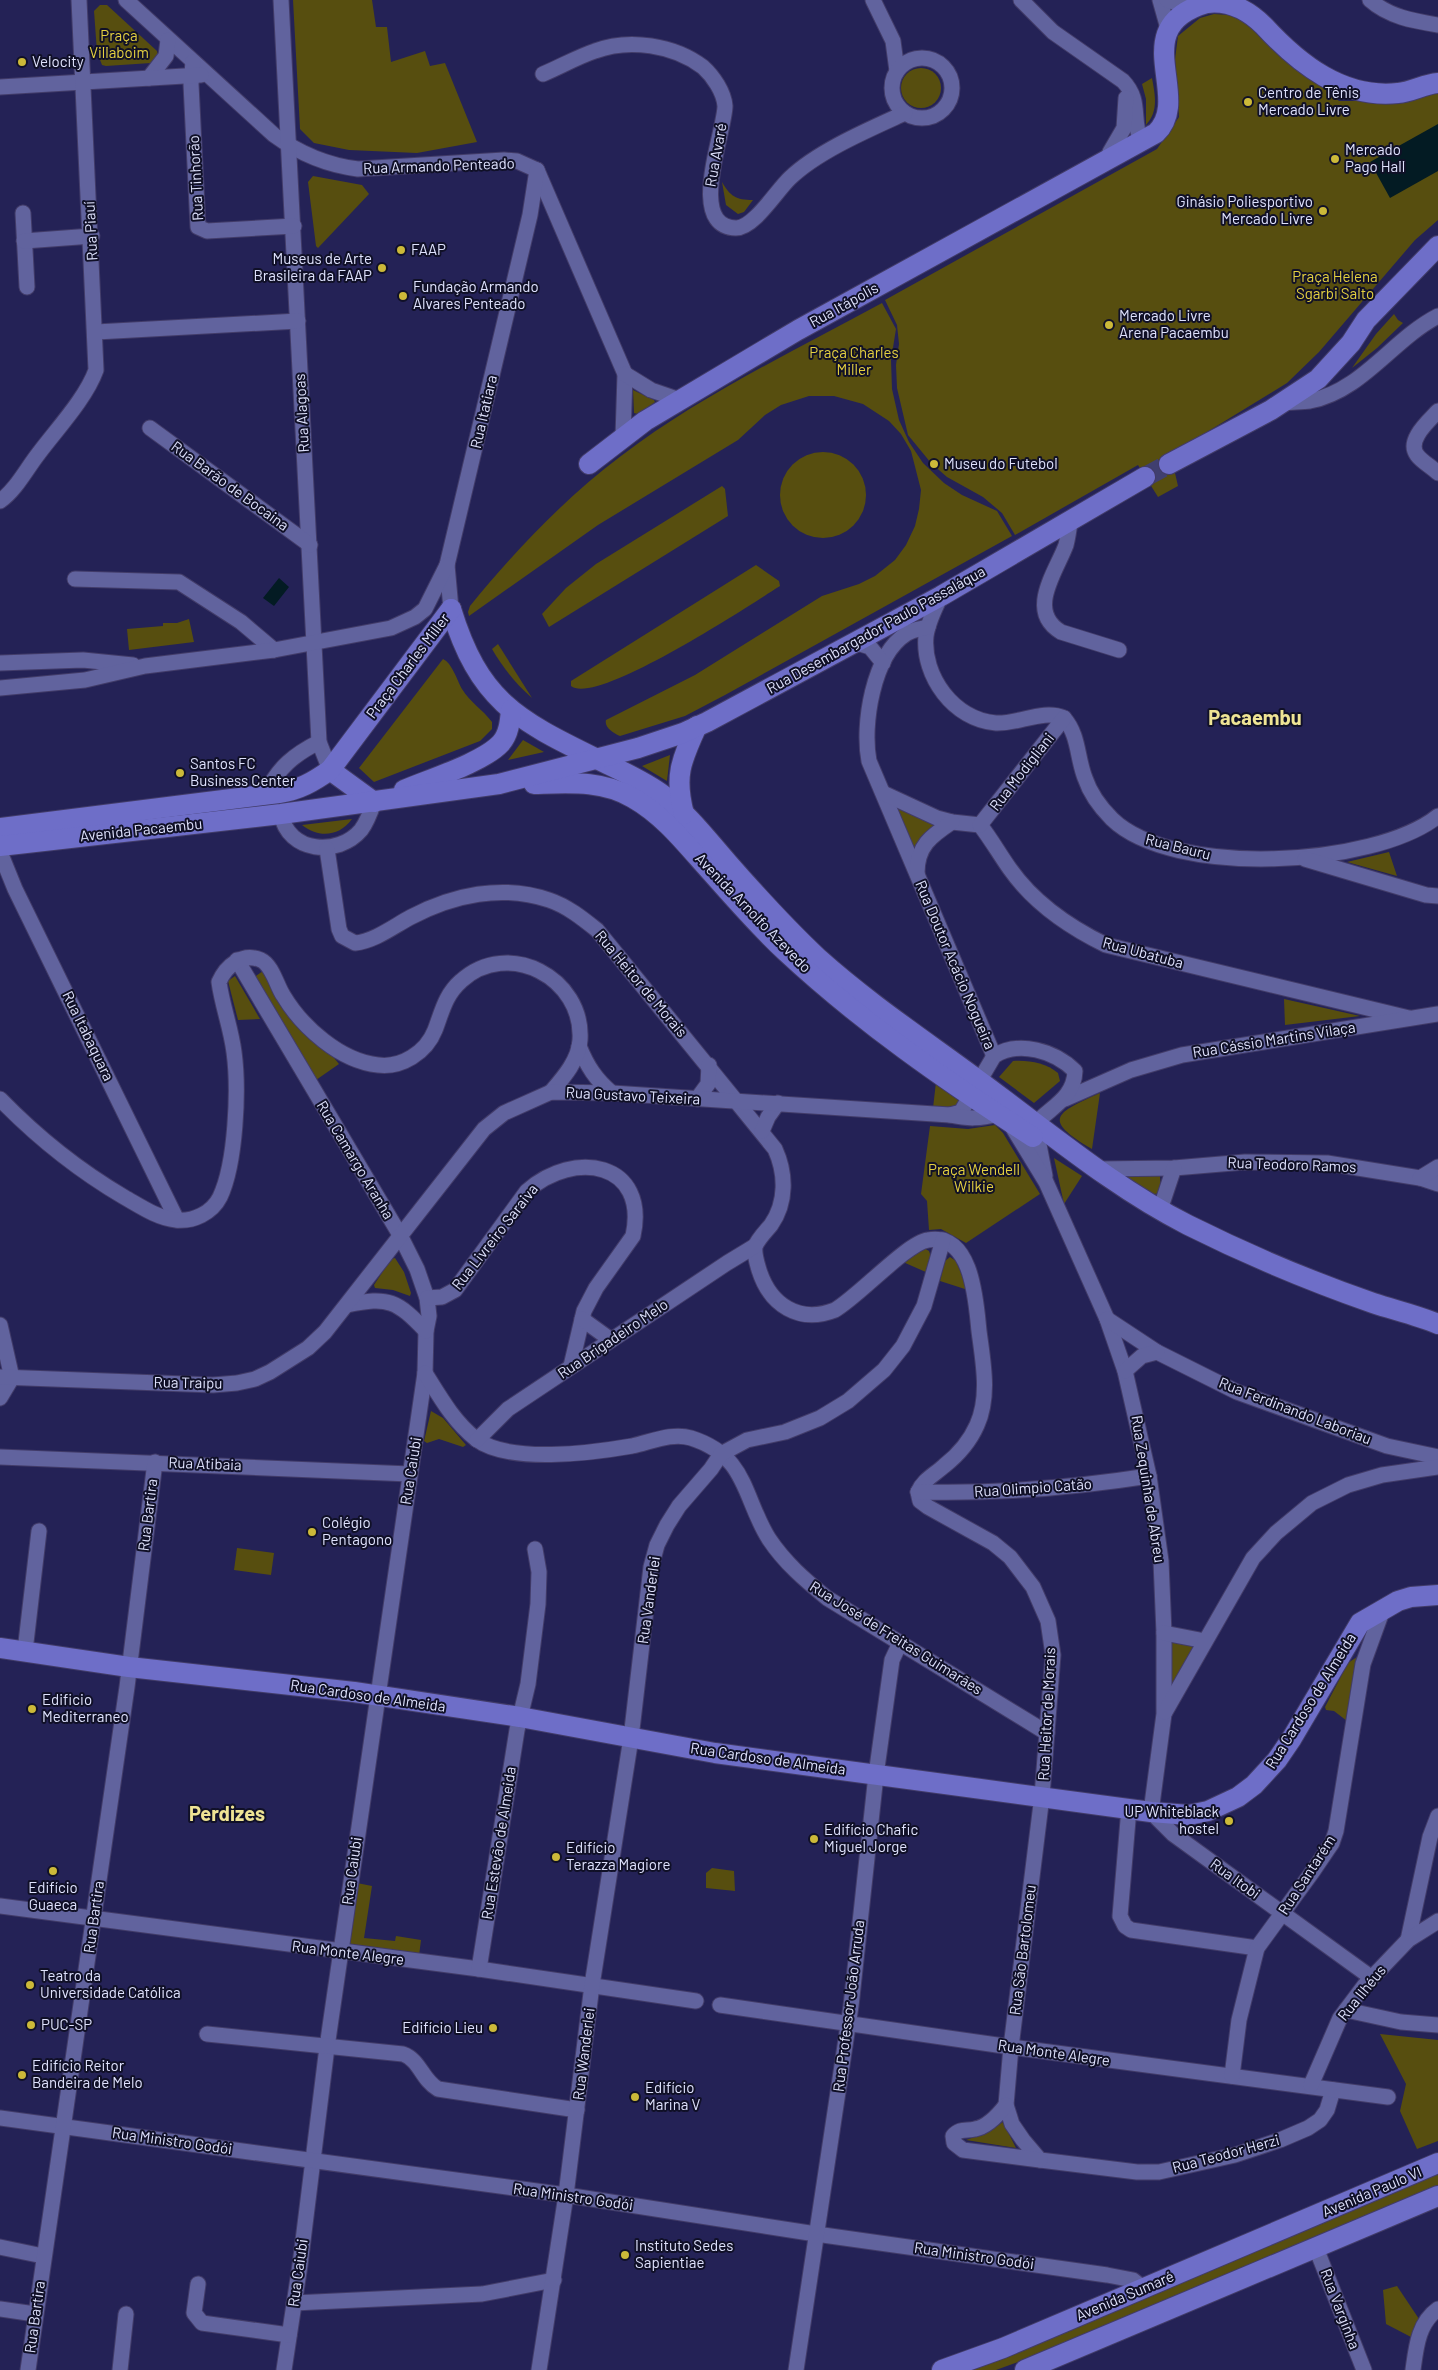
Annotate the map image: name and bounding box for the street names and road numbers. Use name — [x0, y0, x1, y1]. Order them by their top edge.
street label: Rua Avaré — [701, 121, 729, 188]
street label: Rua Tinhorão — [184, 135, 206, 221]
street label: Rua Armando Penteado — [363, 153, 515, 177]
street label: Rua Piauí — [79, 201, 101, 261]
street label: Rua Itápolis — [806, 278, 881, 330]
street label: Rua Alagoas — [290, 373, 312, 453]
street label: Rua Itatiara — [466, 373, 500, 450]
street label: Rua Barão de Bocaina — [168, 437, 293, 534]
street label: Rua Desembargador Paulo Passaláqua — [763, 561, 988, 697]
street label: Praça Charles Miller — [362, 609, 453, 722]
street label: Rua Modigliani — [985, 729, 1057, 814]
street label: Avenida Pacaembu — [79, 814, 203, 844]
street label: Rua Bauru — [1144, 829, 1213, 863]
street label: Avenida Arnolfo Azevedo — [692, 849, 815, 976]
street label: Rua Doutor Acácio Nogueira — [912, 878, 1000, 1052]
street label: Rua Heitor de Morais — [592, 926, 692, 1040]
street label: Rua Ubatuba — [1101, 933, 1186, 971]
street label: Rua Itabaquara — [59, 988, 118, 1083]
street label: Rua Cássio Martins Vilaça — [1191, 1017, 1357, 1061]
street label: Rua Gustavo Teixeira — [565, 1082, 701, 1108]
street label: Rua Camargo Aranha — [313, 1097, 398, 1222]
street label: Rua Teodoro Ramos — [1227, 1153, 1357, 1175]
street label: Rua Livreiro Saraiva — [447, 1180, 541, 1293]
street label: Rua Brigadeiro Melo — [554, 1295, 671, 1382]
street label: Rua Traipu — [153, 1372, 223, 1392]
street label: Rua Ferdinando Laboriau — [1217, 1373, 1374, 1447]
street label: Rua Zequinha de Abreu — [1128, 1414, 1170, 1564]
street label: Rua Caiubi — [396, 1436, 424, 1506]
street label: Rua Atibaia — [168, 1453, 242, 1473]
street label: Rua Olimpio Catão — [973, 1474, 1092, 1500]
street label: Rua Bartira — [134, 1478, 160, 1552]
street label: Rua Vanderlei — [633, 1555, 663, 1645]
street label: Rua José de Freitas Guimarães — [807, 1576, 986, 1698]
street label: Rua Cardoso de Almeida — [1261, 1629, 1359, 1772]
street label: Rua Heitor de Morais — [1034, 1647, 1058, 1781]
street label: Rua Cardoso de Almeida — [289, 1675, 447, 1715]
street label: Rua Cardoso de Almeida — [689, 1738, 847, 1778]
street label: Rua Estevão de Almeida — [477, 1765, 519, 1921]
street label: Rua Santarém — [1274, 1831, 1339, 1918]
street label: Rua Caiubi — [337, 1836, 365, 1906]
street label: Rua Itobi — [1207, 1854, 1264, 1902]
street label: Rua Bartira — [79, 1880, 107, 1954]
street label: Rua São Bartolomeu — [1005, 1884, 1039, 2016]
street label: Rua Professor João Arruda — [829, 1919, 867, 2093]
street label: Rua Monte Alegre — [291, 1936, 405, 1968]
street label: Rua Ilhéus — [1333, 1961, 1389, 2024]
street label: Rua Wanderlei — [568, 2007, 598, 2101]
street label: Rua Monte Alegre — [997, 2035, 1111, 2069]
street label: Rua Ministro Godói — [111, 2123, 233, 2157]
street label: Rua Teodor Herzi — [1170, 2130, 1281, 2176]
street label: Avenida Paulo VI — [1319, 2162, 1424, 2220]
street label: Rua Ministro Godói — [512, 2179, 634, 2213]
street label: Rua Caiubi — [283, 2238, 311, 2308]
street label: Rua Ministro Godói — [913, 2238, 1035, 2272]
street label: Avenida Sumaré — [1073, 2266, 1176, 2324]
street label: Rua Varginha — [1317, 2266, 1364, 2351]
street label: Rua Bartira — [20, 2280, 48, 2354]

